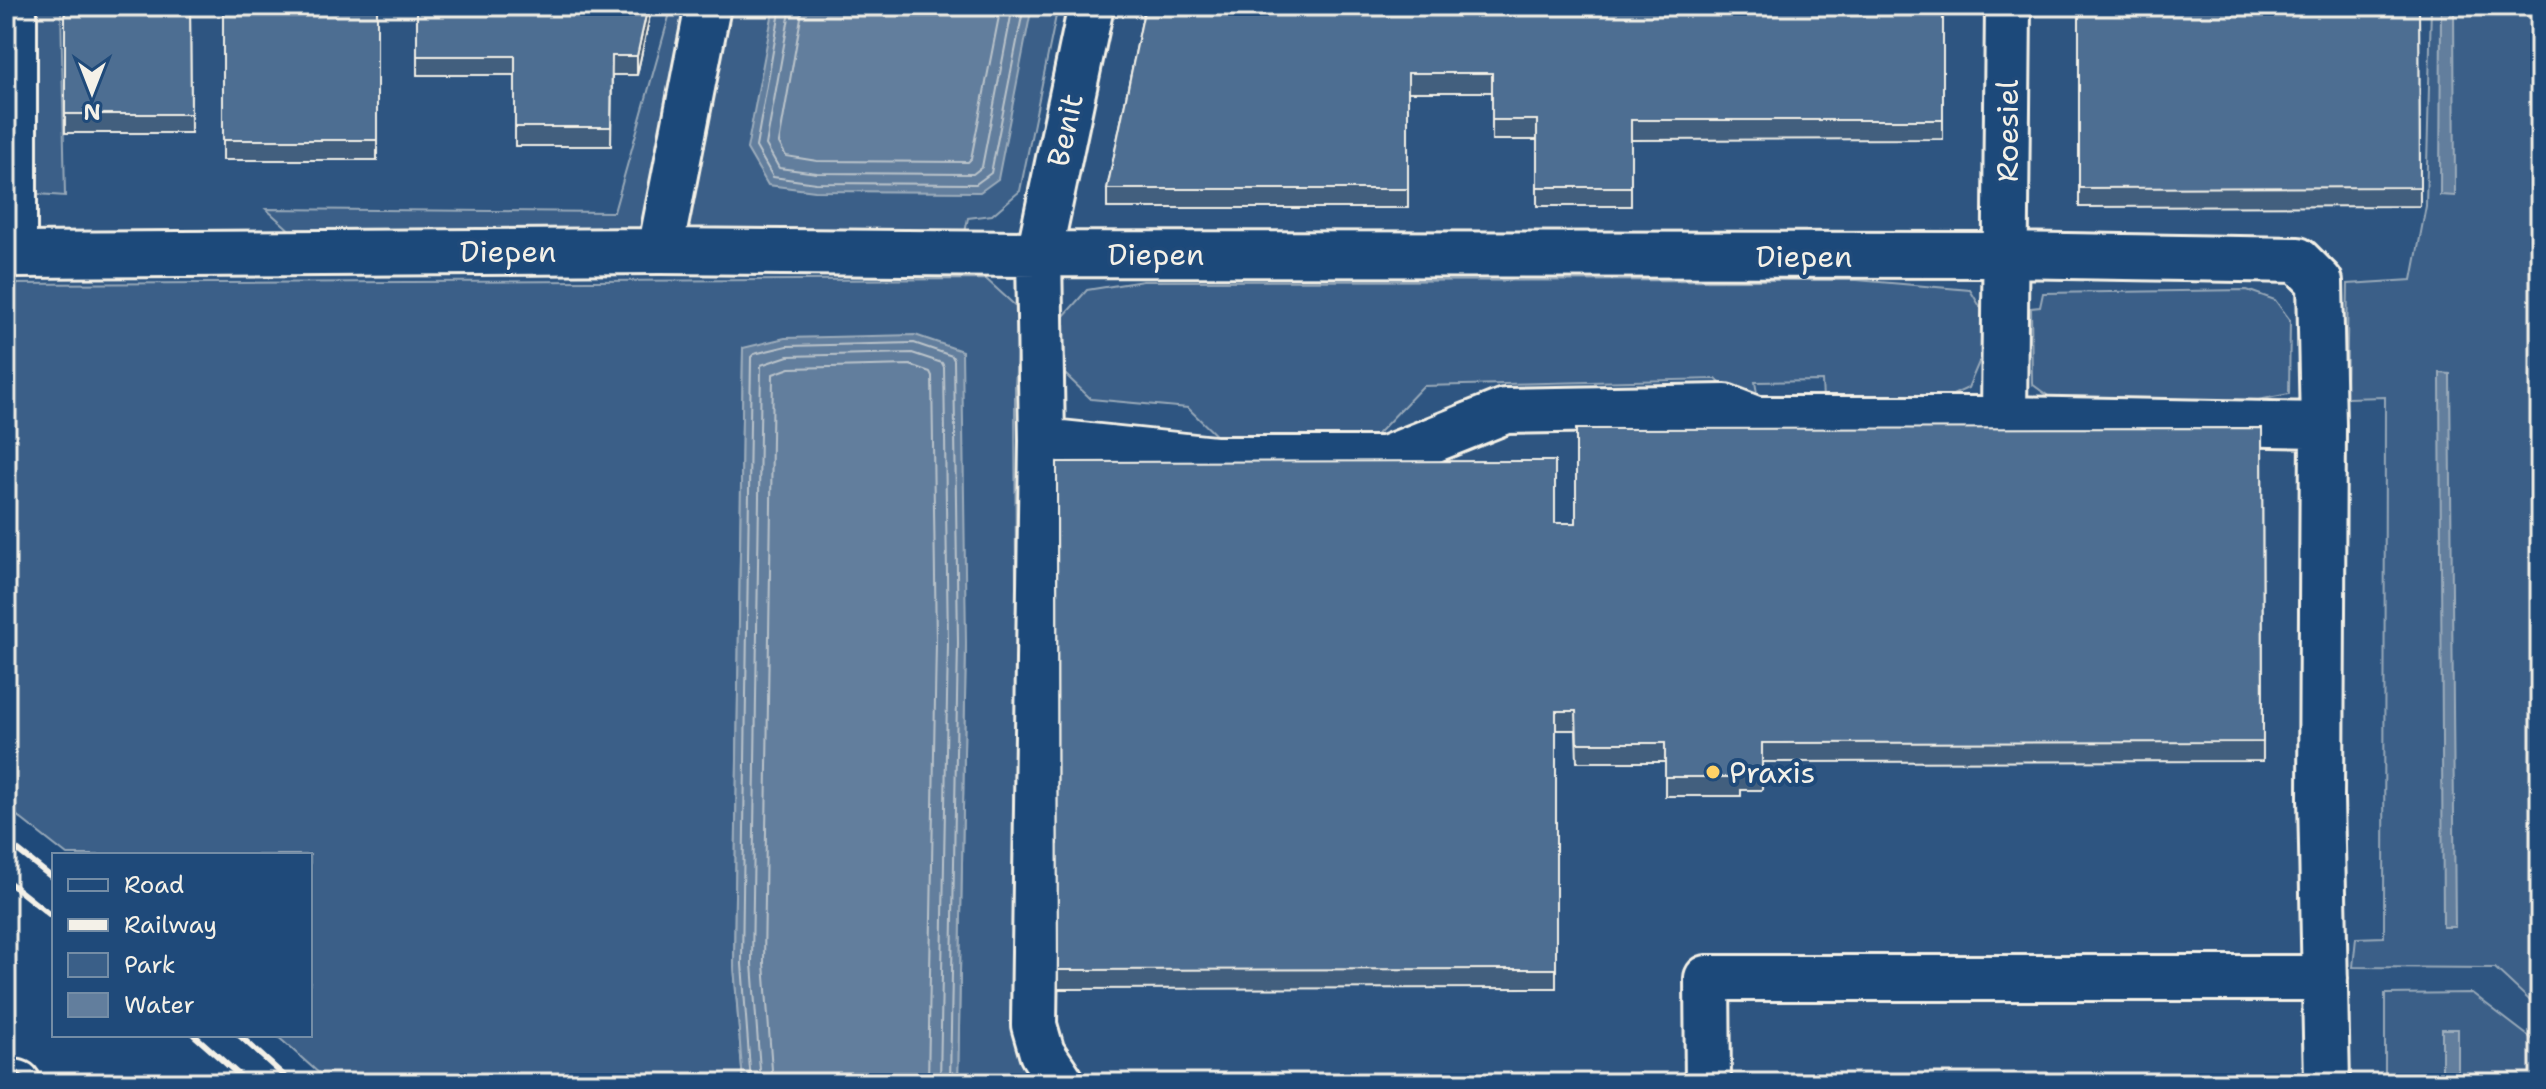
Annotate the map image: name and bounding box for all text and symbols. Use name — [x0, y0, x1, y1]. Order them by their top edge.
north arrow — [52, 52, 132, 132]
street label: Roesiel — [1987, 80, 2028, 182]
street label: Benit — [1037, 90, 1093, 170]
text: N — [83, 97, 101, 126]
street label: Diepen — [460, 231, 556, 272]
street label: Diepen — [1108, 234, 1204, 275]
street label: Diepen — [1756, 236, 1852, 277]
place label: Praxis — [1729, 752, 1815, 793]
marker: Praxis — [1704, 763, 1722, 781]
legend — [52, 853, 312, 1037]
text: Road — [124, 869, 184, 901]
text: Railway — [124, 909, 217, 941]
text: Park — [124, 949, 176, 981]
text: Water — [124, 989, 195, 1021]

